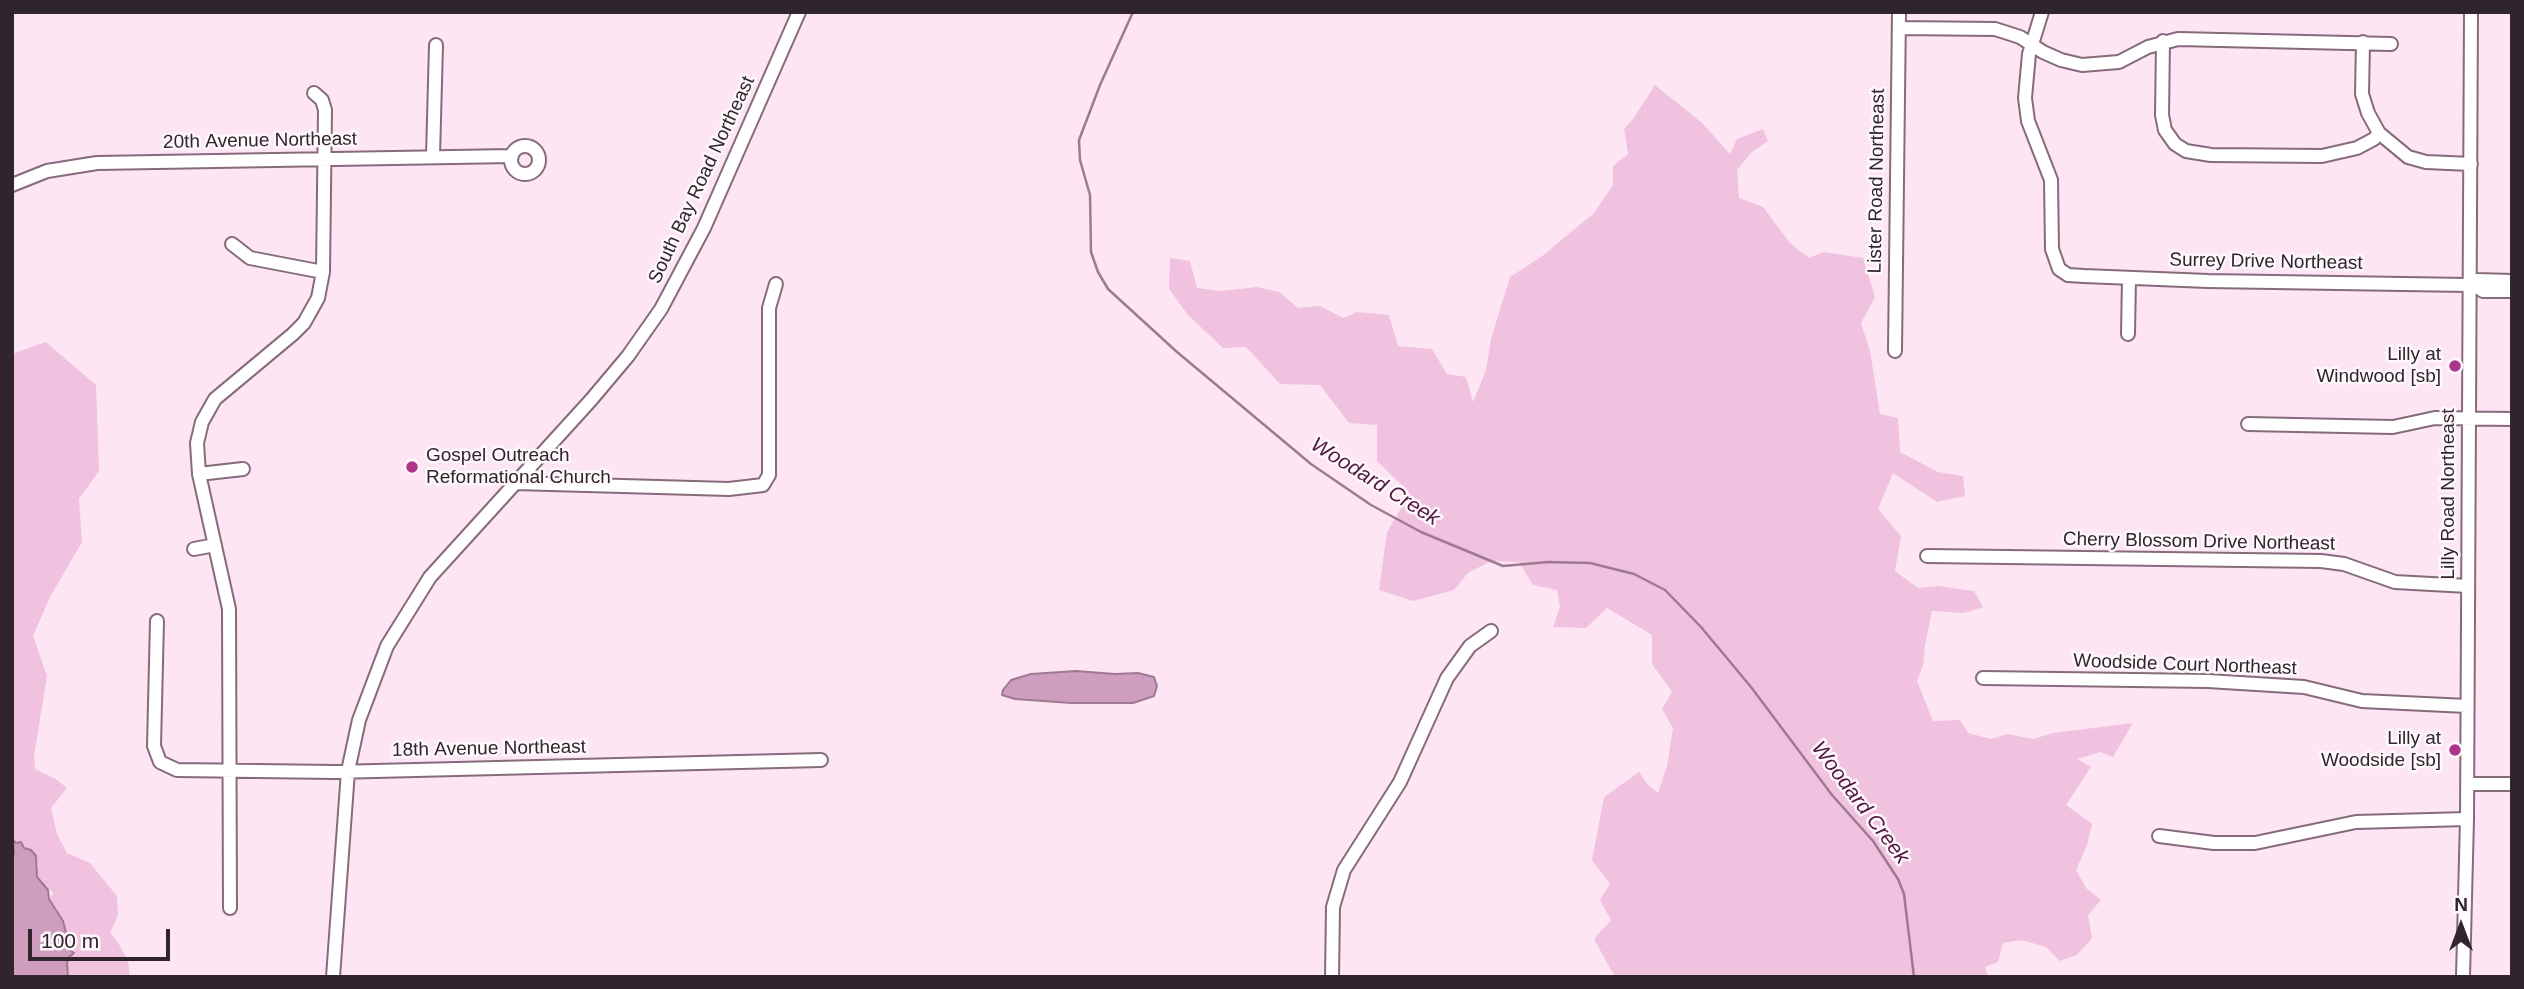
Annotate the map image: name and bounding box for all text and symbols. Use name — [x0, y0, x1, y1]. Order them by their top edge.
street label: South Bay Road Northeast — [644, 73, 760, 287]
street label: Lister Road Northeast — [1864, 88, 1890, 274]
street label: 20th Avenue Northeast — [163, 128, 357, 154]
street label: Surrey Drive Northeast — [2169, 249, 2363, 275]
place label: Lilly at Windwood [sb] — [2316, 344, 2441, 388]
marker: Lilly at Windwood [sb] — [2447, 358, 2463, 374]
street label: Lilly Road Northeast — [2438, 408, 2460, 580]
water label: Woodard Creek — [1306, 432, 1444, 532]
place label: Gospel Outreach Reformational Church — [426, 445, 611, 489]
marker: Gospel Outreach Reformational Church — [404, 459, 420, 475]
street label: Cherry Blossom Drive Northeast — [2063, 528, 2335, 556]
street label: Woodside Court Northeast — [2073, 650, 2297, 680]
place label: Lilly at Woodside [sb] — [2321, 728, 2441, 772]
street label: 18th Avenue Northeast — [392, 736, 586, 762]
water label: Woodard Creek — [1806, 737, 1914, 869]
marker: Lilly at Woodside [sb] — [2447, 742, 2463, 758]
north arrow — [2426, 891, 2496, 961]
text: N — [2454, 894, 2468, 915]
scale bar — [32, 916, 173, 960]
text: 100 m — [41, 929, 99, 952]

